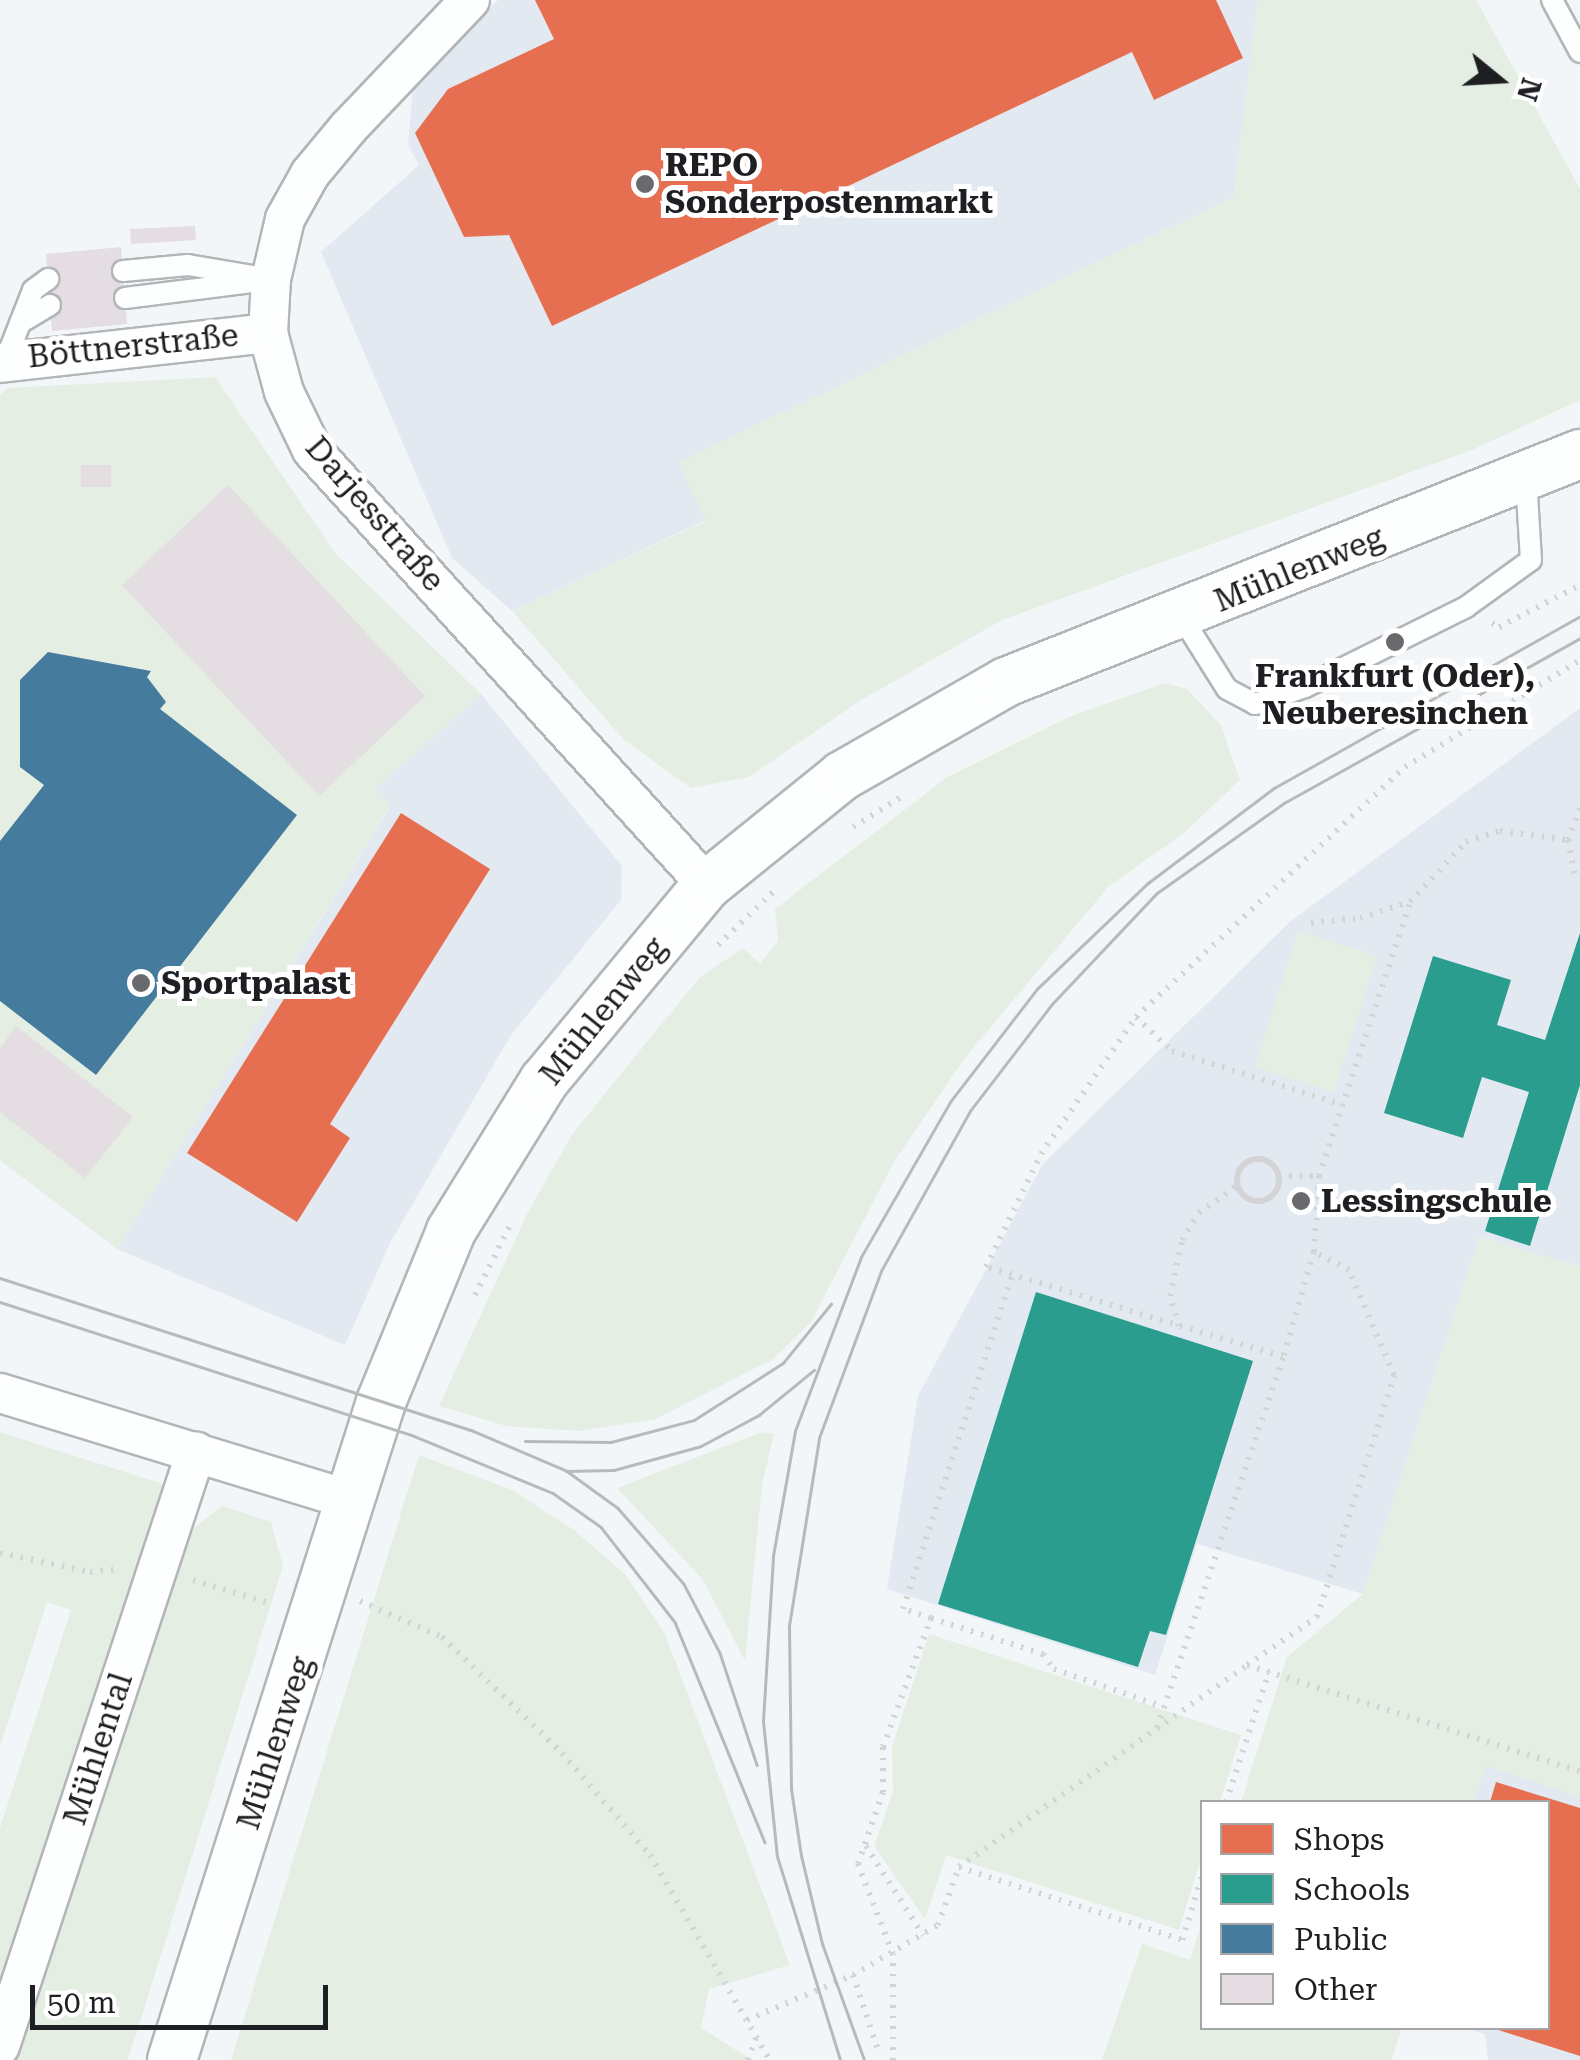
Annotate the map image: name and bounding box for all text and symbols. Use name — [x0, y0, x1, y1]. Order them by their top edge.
north arrow — [1450, 30, 1550, 130]
text: N — [1510, 74, 1548, 105]
place label: REPO Sonderpostenmarkt — [665, 147, 993, 222]
marker: REPO Sonderpostenmarkt — [634, 173, 656, 195]
street label: Böttnerstraße — [26, 316, 240, 376]
street label: Darjesstraße — [297, 429, 453, 599]
street label: Mühlenweg — [1209, 518, 1389, 620]
marker: Frankfurt (Oder), Neuberesinchen — [1384, 631, 1406, 653]
place label: Frankfurt (Oder), Neuberesinchen — [1255, 658, 1535, 733]
street label: Mühlenweg — [532, 929, 674, 1093]
place label: Sportpalast — [161, 964, 351, 1002]
marker: Sportpalast — [130, 972, 152, 994]
place label: Lessingschule — [1321, 1182, 1552, 1220]
marker: Lessingschule — [1290, 1190, 1312, 1212]
street label: Mühlenweg — [229, 1652, 321, 1834]
street label: Mühlental — [55, 1668, 141, 1830]
legend — [1200, 1800, 1550, 2030]
text: Shops — [1294, 1822, 1384, 1857]
text: Schools — [1294, 1872, 1410, 1907]
text: Public — [1294, 1922, 1387, 1957]
scale bar — [35, 1965, 332, 2027]
text: Other — [1294, 1972, 1377, 2007]
text: 50 m — [47, 1985, 116, 2020]

